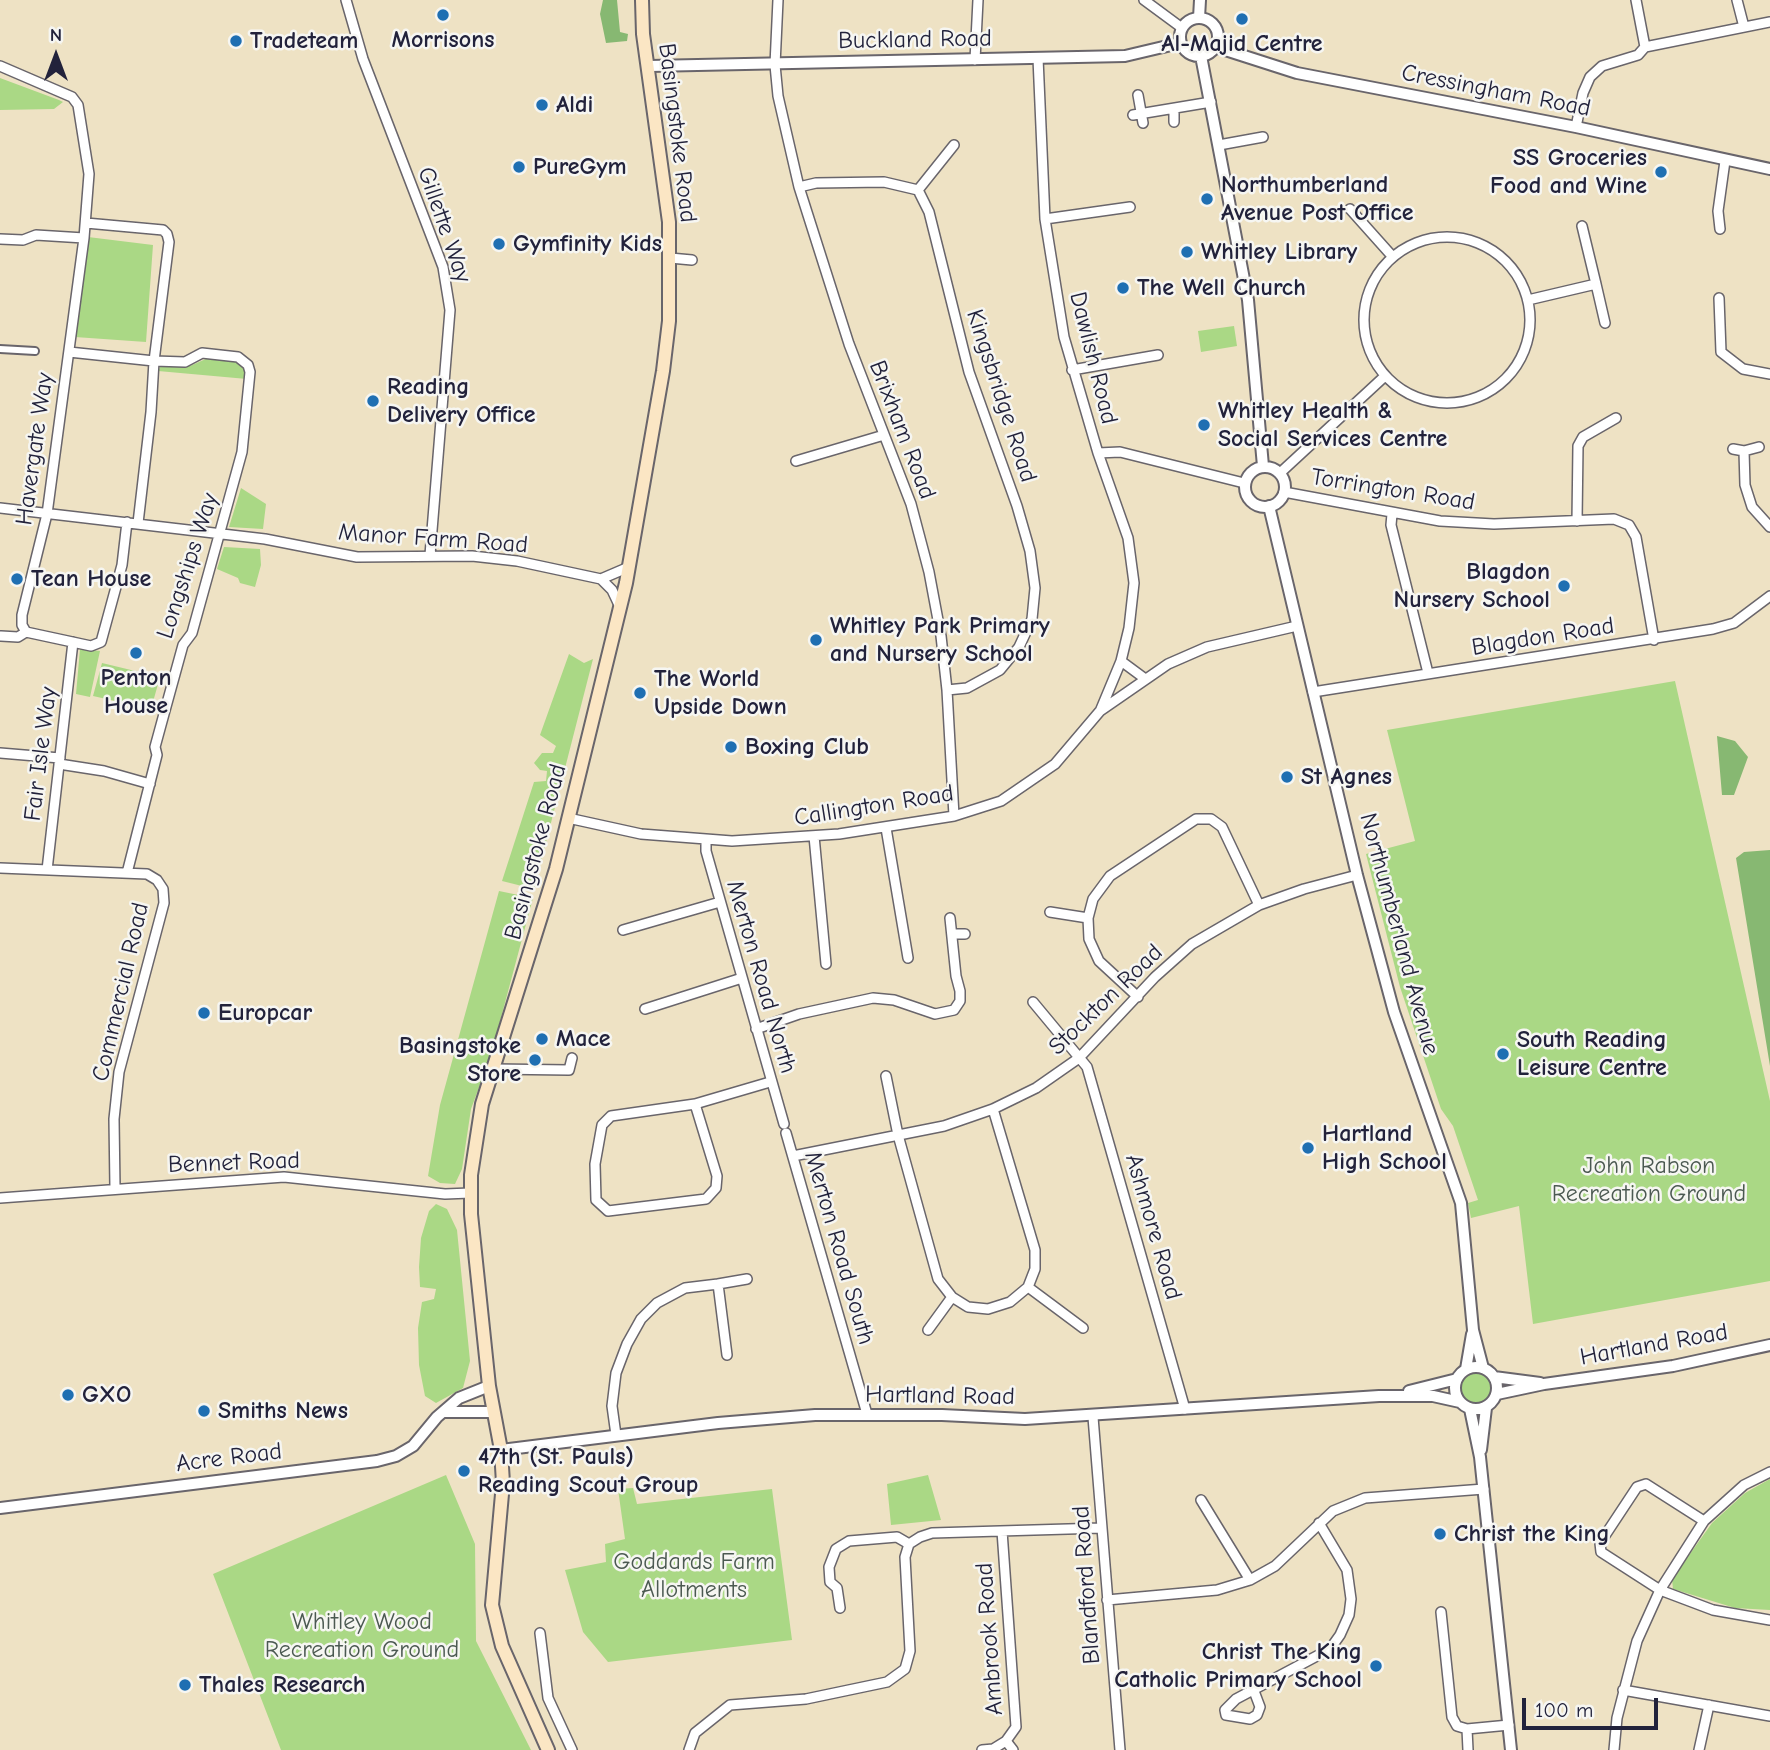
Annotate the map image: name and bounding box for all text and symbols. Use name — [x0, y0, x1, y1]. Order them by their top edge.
marker: Morrisons — [435, 7, 451, 23]
marker: Al-Majid Centre — [1234, 11, 1250, 27]
north arrow — [21, 21, 91, 91]
text: N — [50, 24, 62, 46]
street label: Buckland Road — [838, 24, 992, 56]
place label: Morrisons — [392, 26, 494, 54]
place label: Tradeteam — [250, 27, 358, 55]
place label: Al-Majid Centre — [1161, 30, 1323, 58]
marker: Tradeteam — [228, 33, 244, 49]
street label: Basingstoke Road — [652, 42, 702, 224]
street label: Cressingham Road — [1399, 59, 1593, 123]
place label: Aldi — [556, 91, 593, 119]
marker: Aldi — [534, 97, 550, 113]
place label: SS Groceries Food and Wine — [1490, 144, 1647, 200]
place label: PureGym — [533, 153, 626, 181]
marker: PureGym — [511, 159, 527, 175]
street label: Gillette Way — [411, 163, 477, 287]
marker: SS Groceries Food and Wine — [1653, 164, 1669, 180]
place label: Northumberland Avenue Post Office — [1221, 171, 1414, 227]
marker: Northumberland Avenue Post Office — [1199, 191, 1215, 207]
place label: Gymfinity Kids — [513, 230, 662, 258]
marker: Gymfinity Kids — [491, 236, 507, 252]
place label: Whitley Library — [1201, 238, 1357, 266]
marker: Whitley Library — [1179, 244, 1195, 260]
place label: The Well Church — [1137, 274, 1306, 302]
marker: The Well Church — [1115, 280, 1131, 296]
street label: Dawlish Road — [1063, 289, 1123, 427]
street label: Kingsbridge Road — [959, 306, 1043, 486]
street label: Brixham Road — [862, 357, 942, 503]
street label: Havergate Way — [10, 371, 60, 527]
place label: Reading Delivery Office — [387, 373, 536, 429]
marker: Reading Delivery Office — [365, 393, 381, 409]
place label: Whitley Health & Social Services Centre — [1218, 397, 1447, 453]
marker: Whitley Health & Social Services Centre — [1196, 417, 1212, 433]
street label: Torrington Road — [1309, 463, 1477, 517]
street label: Longships Way — [151, 490, 225, 642]
street label: Manor Farm Road — [337, 518, 529, 560]
place label: Blagdon Nursery School — [1394, 558, 1550, 614]
place label: Tean House — [31, 565, 151, 593]
marker: Tean House — [9, 571, 25, 587]
marker: Blagdon Nursery School — [1556, 578, 1572, 594]
place label: Whitley Park Primary and Nursery School — [830, 612, 1050, 668]
street label: Blagdon Road — [1470, 612, 1616, 662]
marker: Whitley Park Primary and Nursery School — [808, 632, 824, 648]
marker: Penton House — [128, 645, 144, 661]
place label: Penton House — [101, 664, 171, 720]
place label: The World Upside Down — [654, 665, 787, 721]
street label: Fair Isle Way — [18, 685, 64, 823]
marker: The World Upside Down — [632, 685, 648, 701]
place label: Boxing Club — [745, 733, 869, 761]
marker: Boxing Club — [723, 739, 739, 755]
street label: Basingstoke Road — [499, 761, 573, 943]
place label: St Agnes — [1301, 763, 1392, 791]
marker: St Agnes — [1279, 769, 1295, 785]
street label: Callington Road — [792, 779, 956, 833]
street label: Northumberland Avenue — [1353, 810, 1445, 1058]
street label: Merton Road North — [720, 877, 802, 1077]
street label: Commercial Road — [86, 900, 156, 1084]
street label: Stockton Road — [1043, 938, 1169, 1062]
place label: Europcar — [218, 999, 312, 1027]
marker: Europcar — [196, 1005, 212, 1021]
place label: Mace — [556, 1025, 611, 1053]
place label: South Reading Leisure Centre — [1517, 1026, 1667, 1082]
marker: Mace — [534, 1031, 550, 1047]
place label: Basingstoke Store — [399, 1032, 521, 1088]
marker: South Reading Leisure Centre — [1495, 1046, 1511, 1062]
marker: Basingstoke Store — [527, 1052, 543, 1068]
place label: Hartland High School — [1322, 1120, 1447, 1176]
marker: Hartland High School — [1300, 1140, 1316, 1156]
street label: Bennet Road — [167, 1146, 301, 1180]
street label: Merton Road South — [798, 1148, 880, 1348]
street label: Ashmore Road — [1118, 1151, 1188, 1303]
park label: John Rabson Recreation Ground — [1552, 1152, 1746, 1208]
street label: Hartland Road — [1578, 1318, 1730, 1372]
street label: Hartland Road — [865, 1380, 1015, 1412]
place label: GXO — [82, 1381, 131, 1409]
marker: GXO — [60, 1387, 76, 1403]
place label: Smiths News — [218, 1397, 348, 1425]
marker: Smiths News — [196, 1403, 212, 1419]
street label: Acre Road — [174, 1437, 284, 1479]
place label: 47th (St. Pauls) Reading Scout Group — [478, 1443, 698, 1499]
marker: 47th (St. Pauls) Reading Scout Group — [456, 1463, 472, 1479]
street label: Blandford Road — [1067, 1505, 1107, 1665]
place label: Christ the King — [1454, 1520, 1610, 1548]
marker: Christ the King — [1432, 1526, 1448, 1542]
park label: Goddards Farm Allotments — [613, 1548, 775, 1604]
street label: Ambrook Road — [970, 1562, 1010, 1716]
park label: Whitley Wood Recreation Ground — [265, 1608, 459, 1664]
place label: Christ The King Catholic Primary School — [1114, 1638, 1362, 1694]
marker: Christ The King Catholic Primary School — [1368, 1658, 1384, 1674]
place label: Thales Research — [199, 1671, 365, 1699]
marker: Thales Research — [177, 1677, 193, 1693]
scale bar — [1525, 1684, 1662, 1728]
text: 100 m — [1535, 1698, 1593, 1722]

